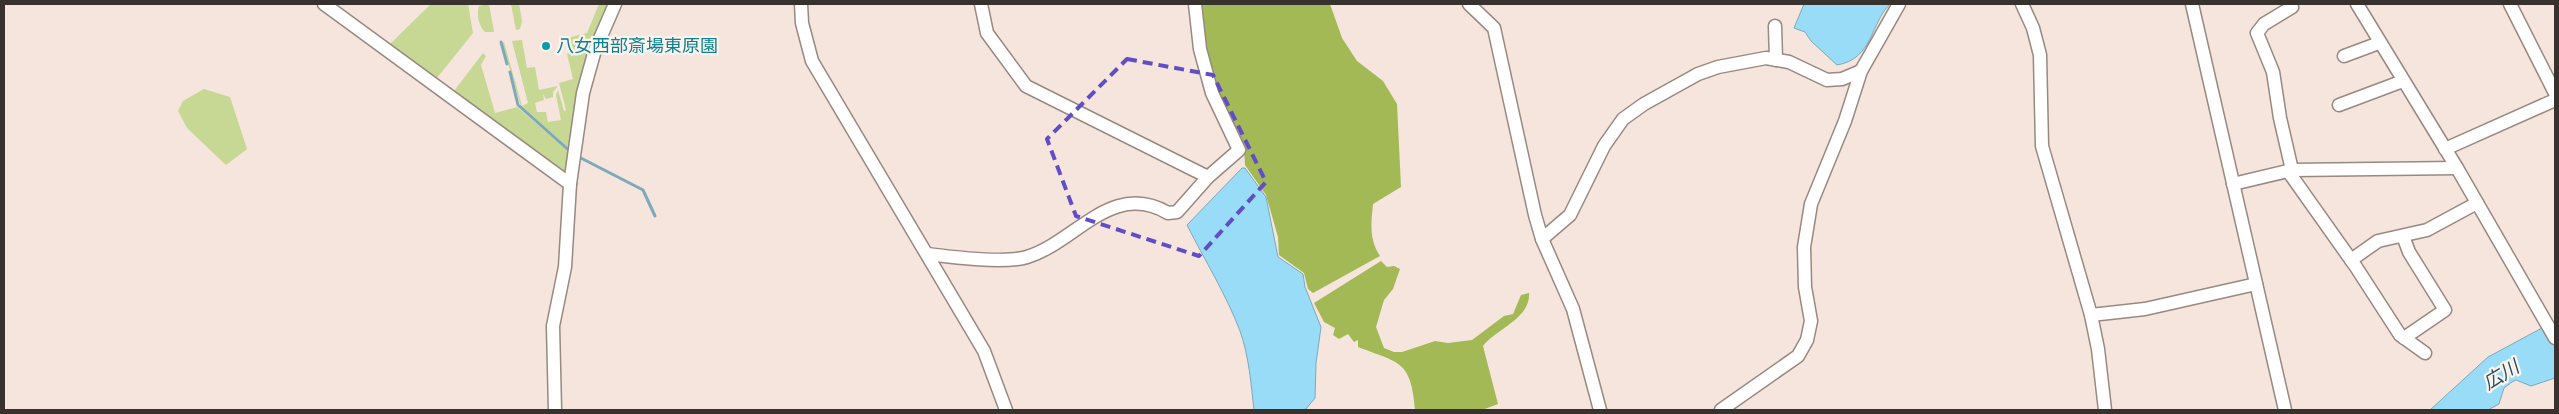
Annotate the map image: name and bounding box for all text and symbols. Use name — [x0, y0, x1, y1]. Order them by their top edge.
place label: 八女西部斎場東原園 — [556, 34, 718, 58]
marker: 八女西部斎場東原園 — [540, 40, 552, 52]
water label: 広川 — [2478, 353, 2525, 396]

